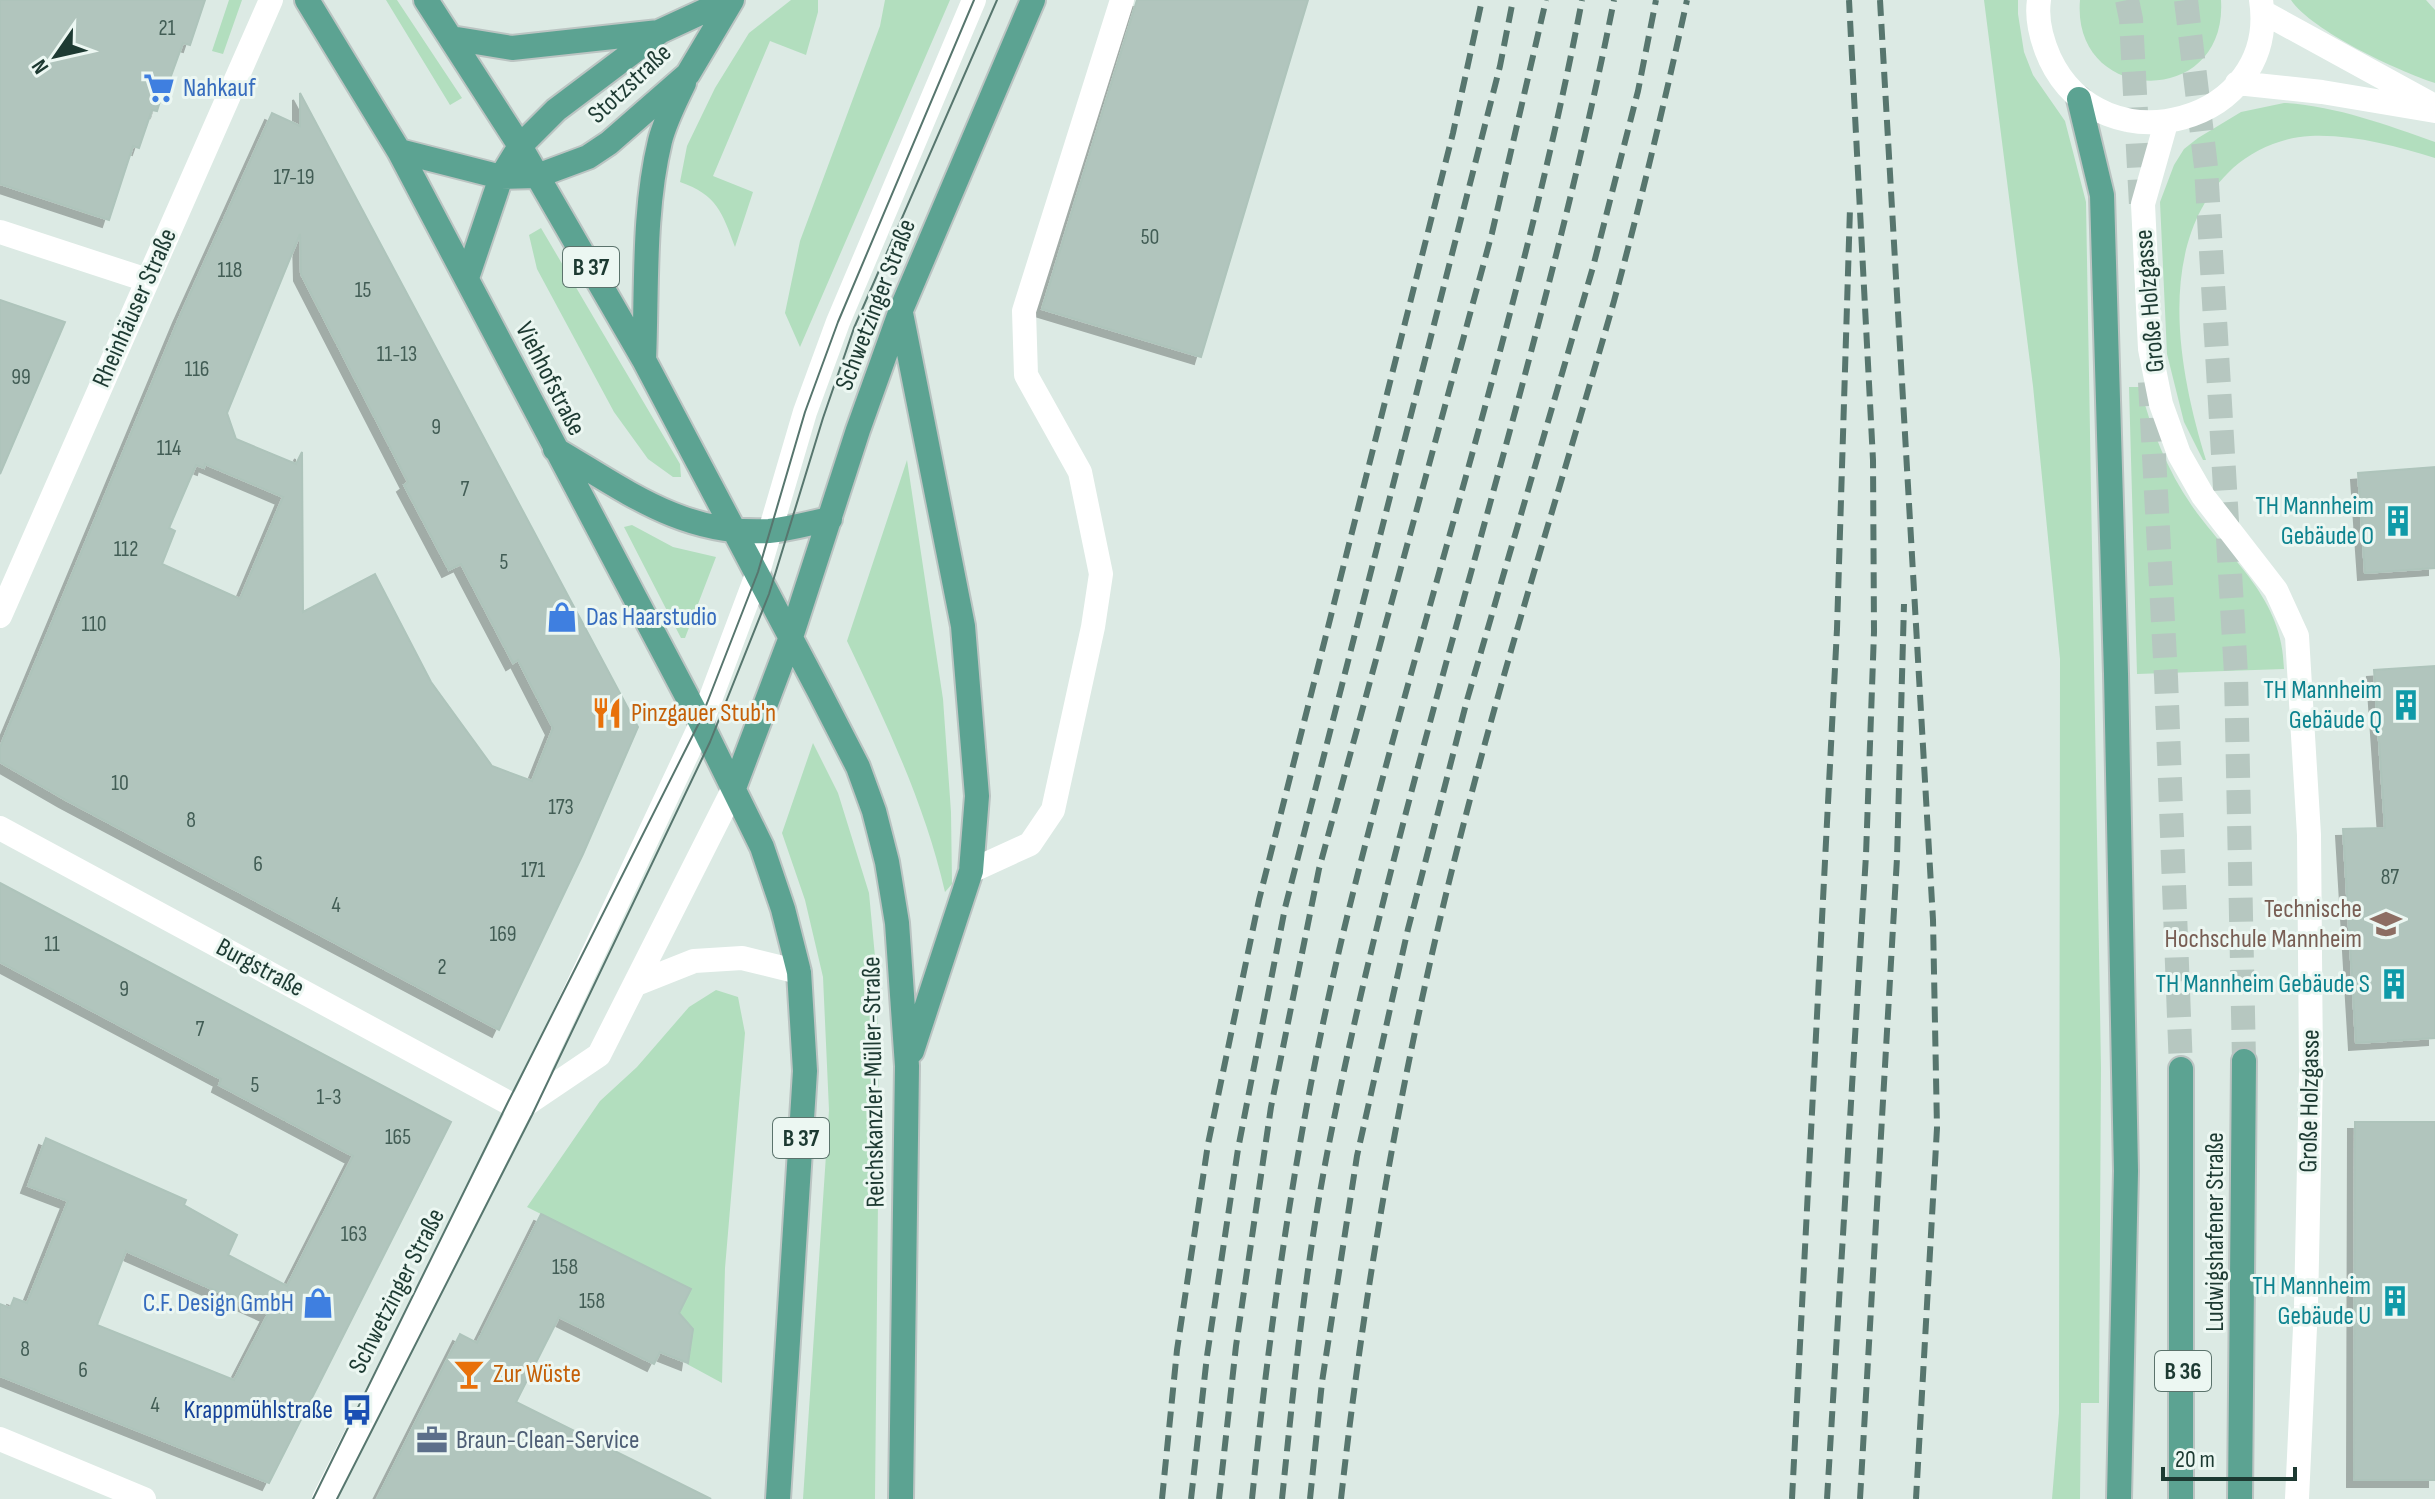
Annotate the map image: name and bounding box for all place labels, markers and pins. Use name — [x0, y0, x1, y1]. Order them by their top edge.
supermarket icon: Nahkauf — [142, 71, 176, 105]
place label: Nahkauf — [183, 73, 256, 104]
place label: TH Mannheim Gebäude O — [2255, 491, 2374, 552]
building icon: TH Mannheim Gebäude O — [2381, 504, 2415, 538]
shop icon: Das Haarstudio — [545, 600, 579, 634]
place label: Das Haarstudio — [586, 602, 717, 633]
place label: TH Mannheim Gebäude Q — [2263, 675, 2382, 736]
building icon: TH Mannheim Gebäude Q — [2389, 688, 2423, 722]
restaurant icon: Pinzgauer Stub'n — [590, 696, 624, 730]
place label: Pinzgauer Stub'n — [631, 698, 776, 729]
place label: Technische Hochschule Mannheim — [2165, 894, 2362, 955]
school or university icon: Technische Hochschule Mannheim — [2369, 907, 2403, 941]
building icon: TH Mannheim Gebäude S — [2377, 967, 2411, 1001]
place label: TH Mannheim Gebäude S — [2155, 969, 2370, 1000]
place label: TH Mannheim Gebäude U — [2252, 1271, 2371, 1332]
building icon: TH Mannheim Gebäude U — [2378, 1284, 2412, 1318]
shop icon: C.F. Design GmbH — [301, 1286, 335, 1320]
place label: C.F. Design GmbH — [143, 1288, 294, 1319]
bar icon: Zur Wüste — [452, 1357, 486, 1391]
place label: Zur Wüste — [493, 1359, 581, 1390]
bus stop icon: Krappmühlstraße — [340, 1393, 374, 1427]
place label: Krappmühlstraße — [184, 1395, 333, 1426]
office icon: Braun-Clean-Service — [415, 1423, 449, 1457]
place label: Braun-Clean-Service — [456, 1425, 639, 1456]

